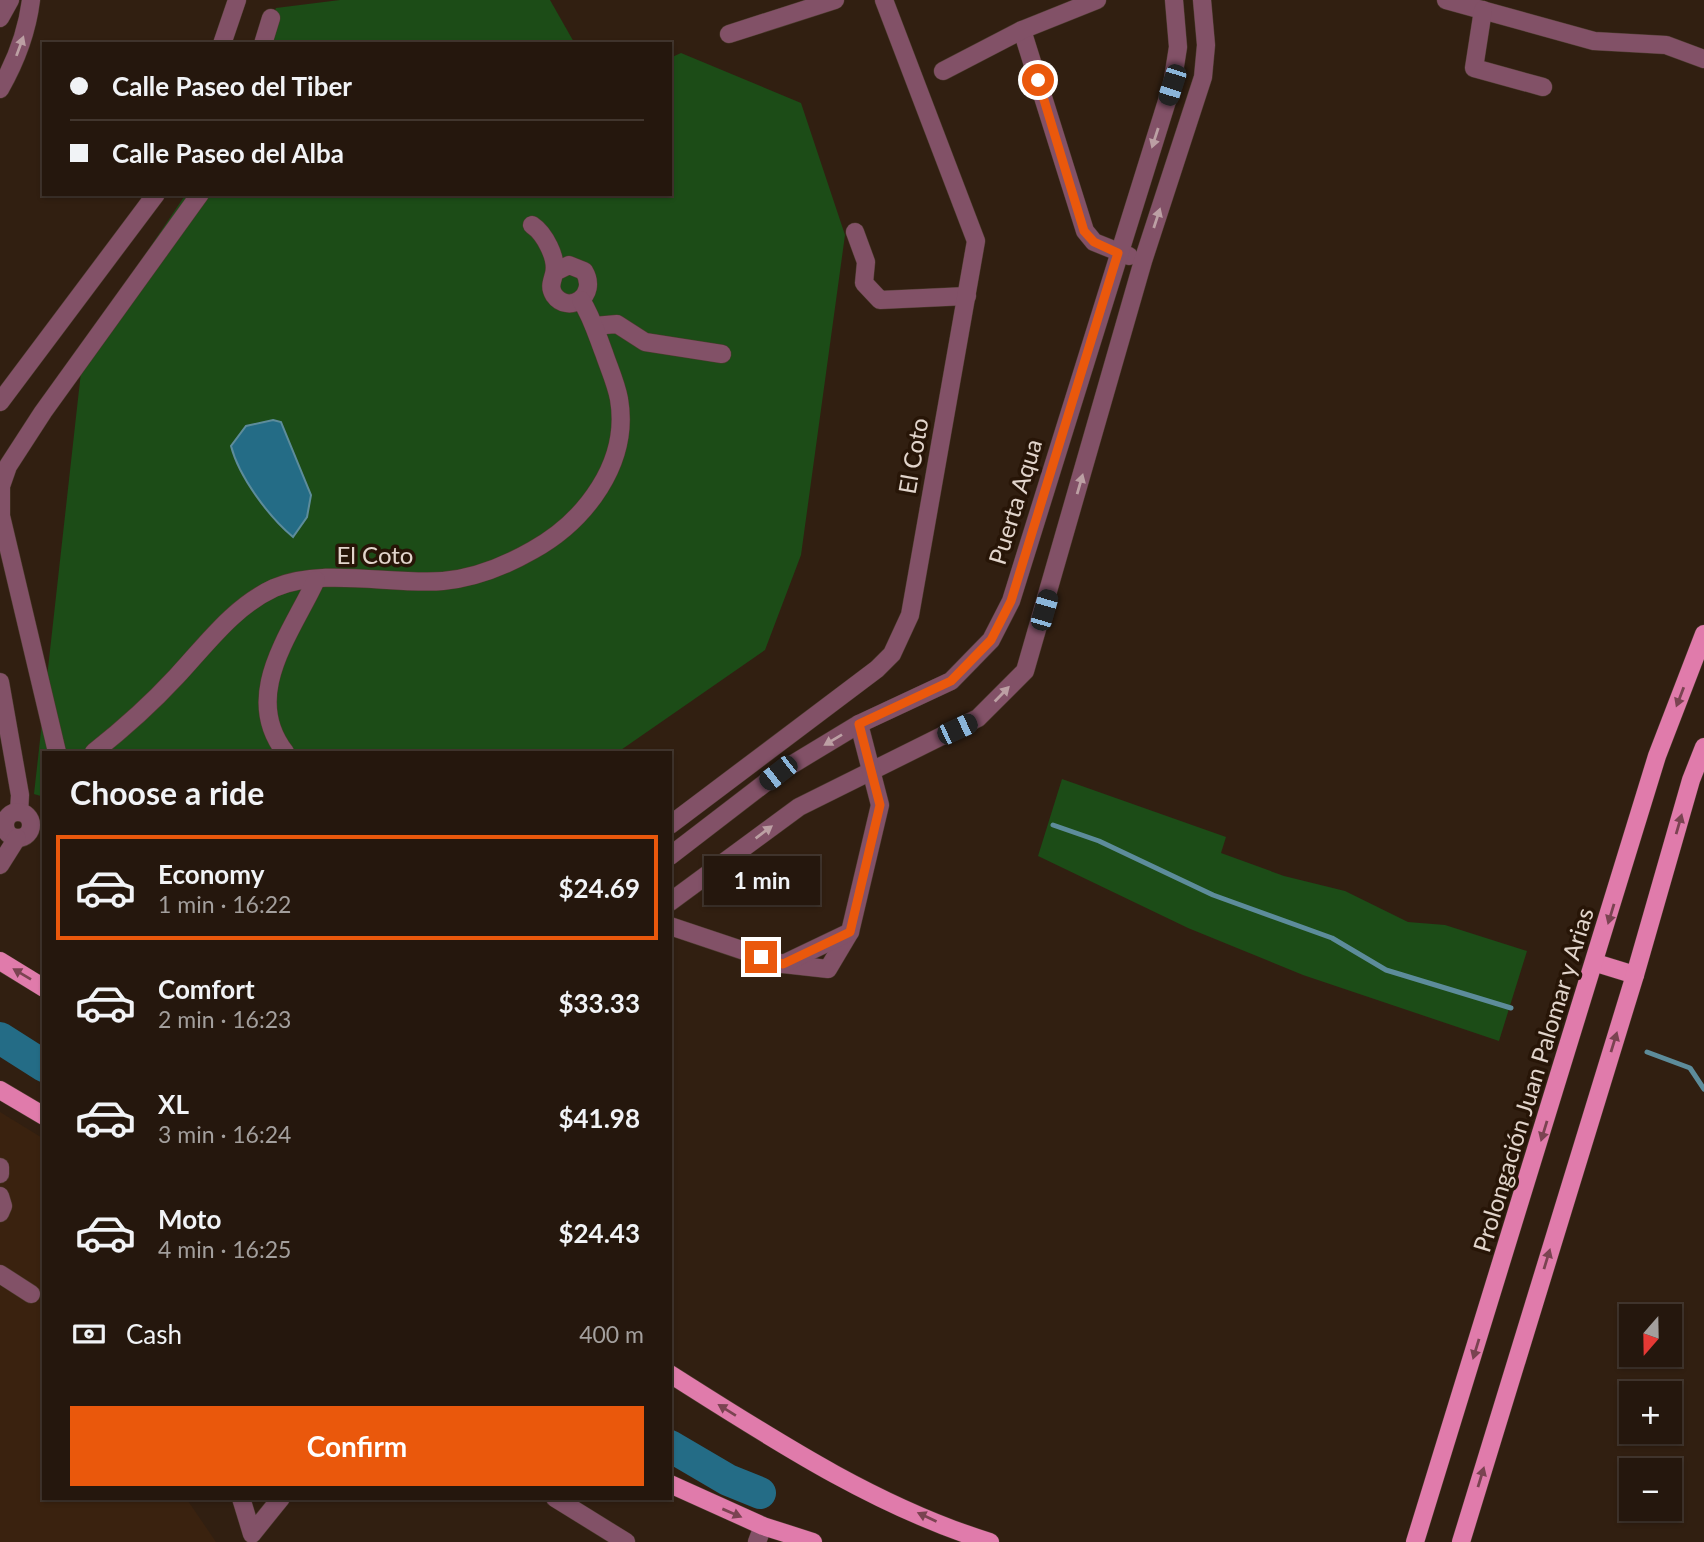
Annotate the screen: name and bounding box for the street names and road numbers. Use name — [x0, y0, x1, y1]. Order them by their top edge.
street label: El Coto — [892, 415, 933, 496]
street label: Puerta Aqua — [982, 435, 1047, 568]
street label: El Coto — [337, 540, 413, 569]
street label: Prolongación Juan Palomar y Arias — [1466, 904, 1599, 1255]

